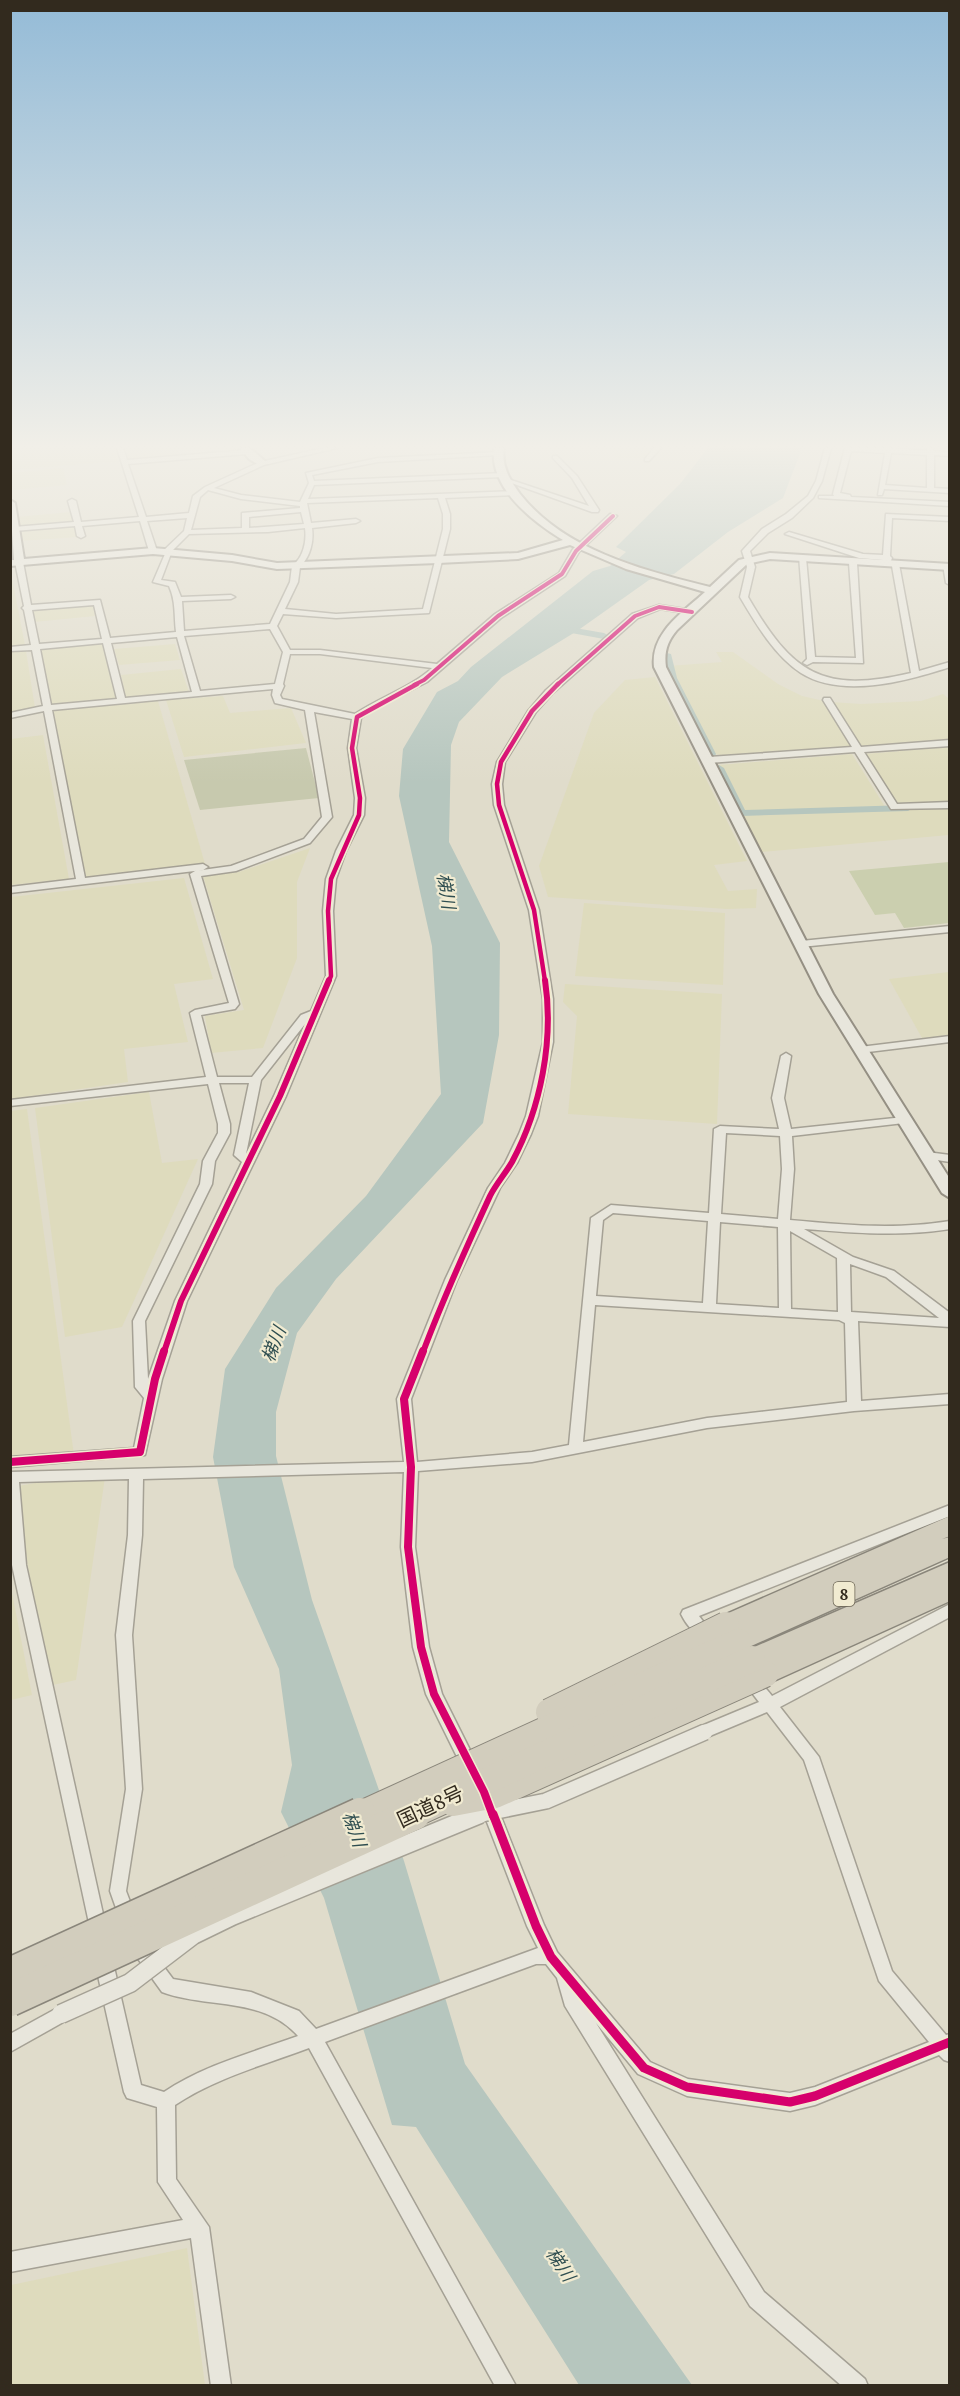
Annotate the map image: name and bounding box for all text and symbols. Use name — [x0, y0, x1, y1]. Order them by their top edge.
water label: 梯川 — [432, 871, 462, 913]
water label: 梯川 — [255, 1321, 291, 1365]
road number: 8 — [834, 1582, 854, 1606]
street label: 国道8号 — [392, 1779, 468, 1833]
water label: 梯川 — [338, 1808, 373, 1852]
water label: 梯川 — [541, 2242, 582, 2287]

